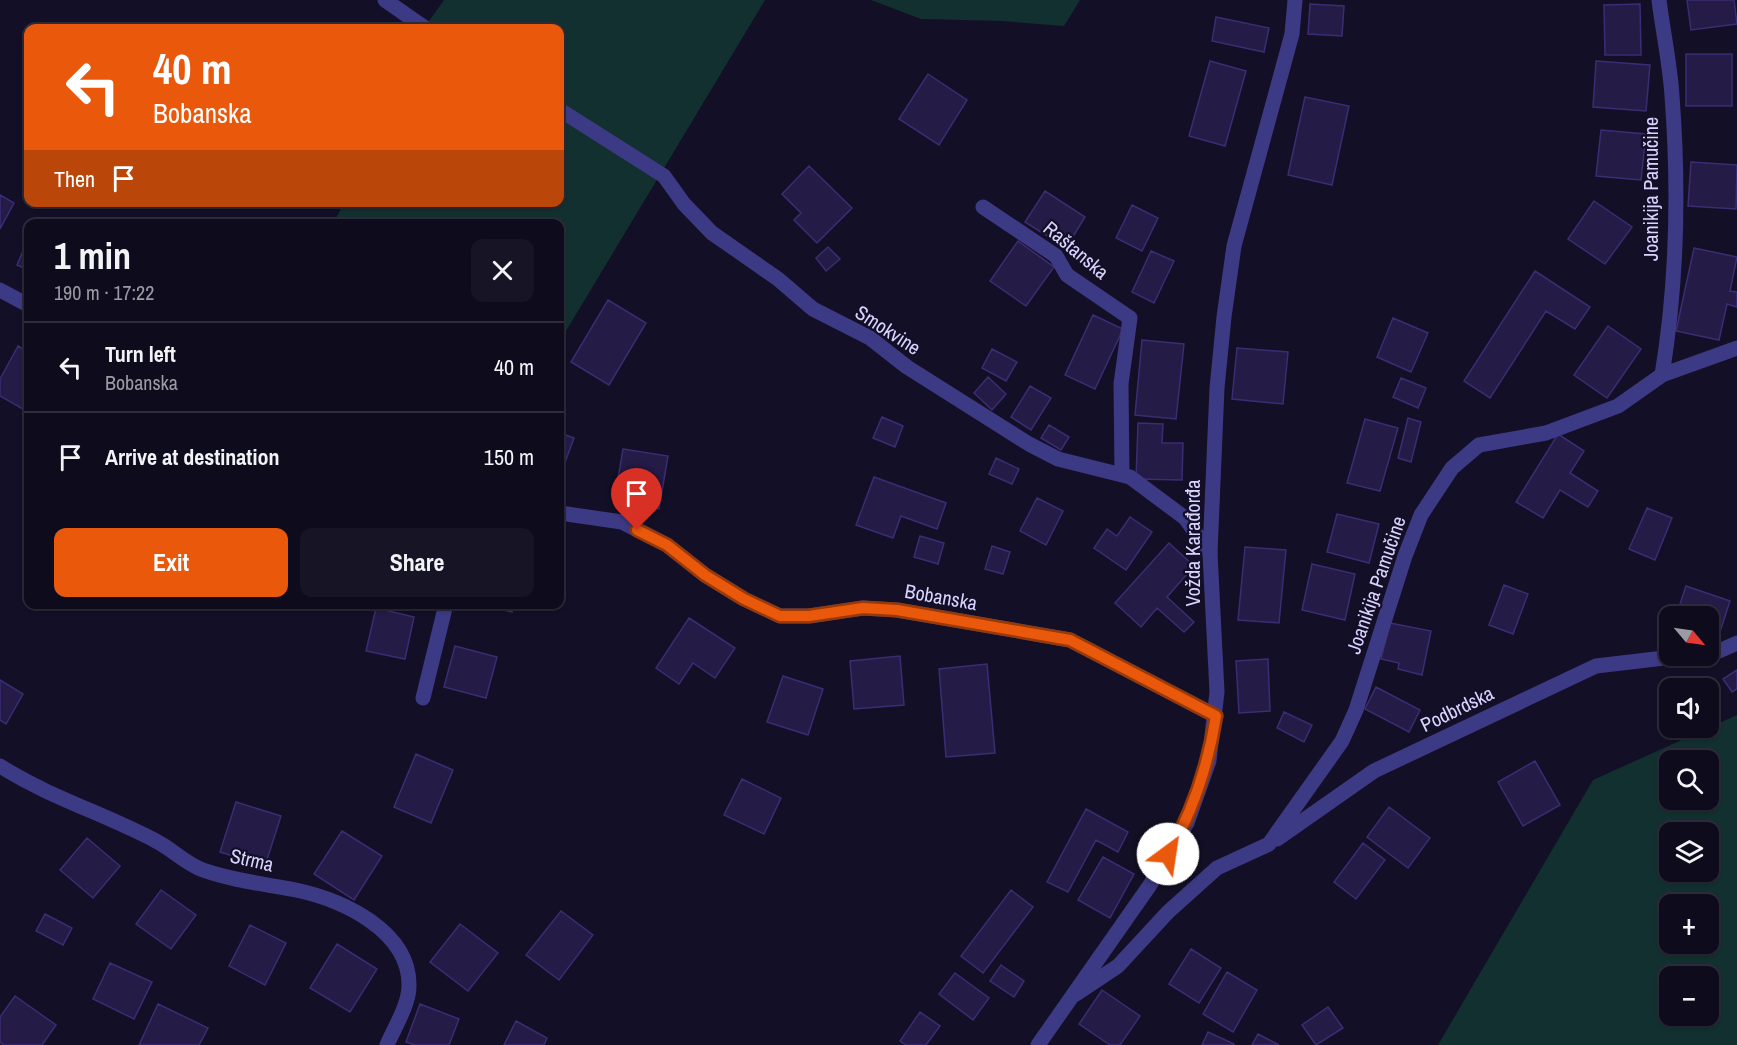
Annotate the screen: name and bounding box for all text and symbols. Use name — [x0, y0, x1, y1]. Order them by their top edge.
text: 40 m — [153, 41, 232, 97]
icon: left — [54, 48, 132, 126]
text: Bobanska — [153, 95, 251, 131]
street label: Joanikija Pamučine — [1637, 117, 1664, 261]
icon: arrive — [107, 162, 140, 195]
text: Then — [54, 164, 95, 194]
street label: Raštanska — [1038, 214, 1115, 285]
text: 1 min — [54, 232, 131, 280]
button: close — [471, 239, 534, 302]
text: 190 m · 17:22 — [54, 279, 154, 306]
street label: Smokvine — [850, 298, 926, 361]
text: Turn left — [105, 339, 176, 369]
icon: left — [54, 351, 87, 384]
text: 40 m — [494, 352, 534, 382]
text: Bobanska — [105, 369, 178, 396]
icon: arrive — [54, 441, 87, 474]
text: Arrive at destination — [105, 442, 279, 472]
text: 150 m — [484, 442, 534, 472]
pin — [611, 468, 662, 530]
icon: arrive — [620, 477, 653, 510]
street label: Vožda Karađorđa — [1179, 480, 1206, 606]
street label: Joanikija Pamučine — [1339, 512, 1412, 657]
button: Exit — [54, 528, 288, 597]
button: Share — [300, 528, 534, 597]
street label: Bobanska — [903, 577, 979, 616]
north arrow — [1659, 606, 1719, 666]
map controls — [1659, 606, 1719, 1026]
button: sound — [1659, 678, 1719, 738]
street label: Podbrdska — [1416, 679, 1498, 738]
button: search — [1659, 750, 1719, 810]
position arrow — [1136, 822, 1200, 886]
button: layers — [1659, 822, 1719, 882]
street label: Strma — [228, 841, 276, 878]
button: + — [1659, 894, 1719, 954]
button: − — [1659, 966, 1719, 1026]

